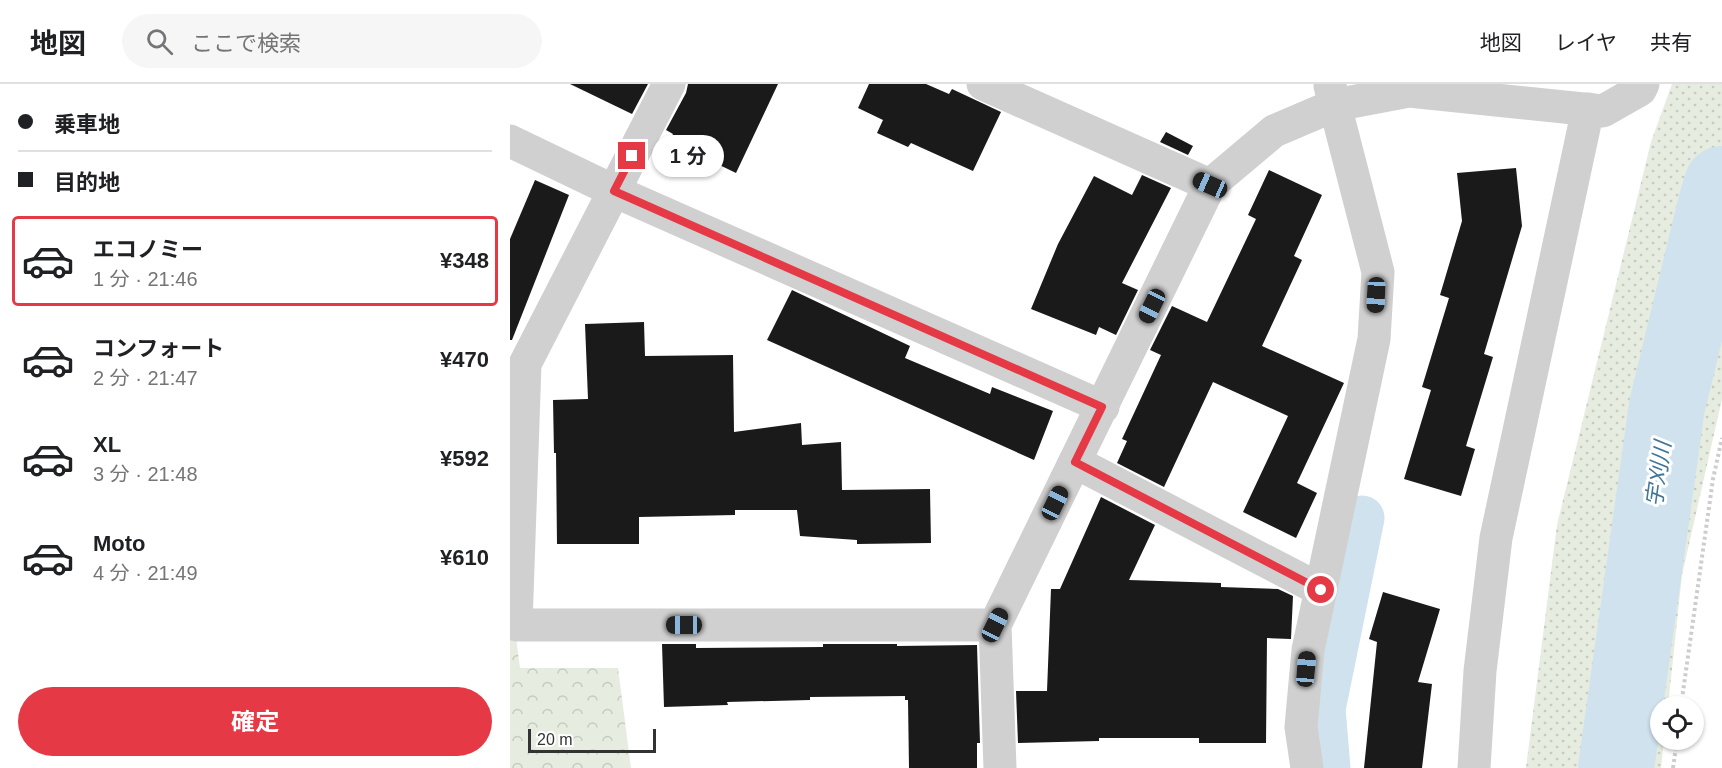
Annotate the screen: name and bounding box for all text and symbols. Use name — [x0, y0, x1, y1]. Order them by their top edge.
search box — [122, 14, 542, 68]
icon: search — [143, 25, 176, 58]
text: 地図 — [30, 28, 86, 59]
text: ここで検索 — [191, 31, 301, 56]
text: 地図 — [1480, 31, 1522, 54]
text: レイヤ — [1555, 31, 1617, 54]
text: 共有 — [1650, 31, 1692, 54]
text: 乗車地 — [54, 112, 120, 137]
callout: 1 分 — [653, 135, 725, 177]
route end — [618, 142, 645, 169]
text: 1 分 — [670, 145, 706, 167]
car — [1190, 169, 1230, 201]
text: 目的地 — [54, 170, 120, 195]
icon: car — [21, 234, 75, 288]
text: エコノミー — [93, 237, 203, 262]
text: ¥348 — [440, 248, 489, 273]
text: 1 分 · 21:46 — [93, 268, 198, 290]
car — [1366, 277, 1386, 313]
car — [1136, 286, 1168, 326]
icon: car — [21, 333, 75, 387]
text: コンフォート — [93, 336, 224, 361]
text: ¥470 — [440, 347, 489, 372]
text: 2 分 · 21:47 — [93, 367, 198, 389]
icon: car — [21, 432, 75, 486]
text: XL — [93, 432, 121, 457]
water label: 宇刈川 — [1642, 438, 1676, 508]
text: ¥592 — [440, 446, 489, 471]
text: 3 分 · 21:48 — [93, 463, 198, 485]
car — [1039, 483, 1071, 523]
icon: car — [21, 531, 75, 585]
text: Moto — [93, 531, 146, 556]
text: ¥610 — [440, 545, 489, 570]
text: 4 分 · 21:49 — [93, 562, 198, 584]
route start — [1307, 576, 1334, 603]
car — [979, 605, 1011, 645]
car — [666, 616, 702, 634]
car — [1295, 650, 1317, 688]
button: 確定 — [18, 687, 492, 756]
map controls — [1650, 696, 1704, 750]
button: locate — [1650, 696, 1704, 750]
scale bar — [528, 726, 656, 754]
text: 20 m — [537, 731, 573, 748]

